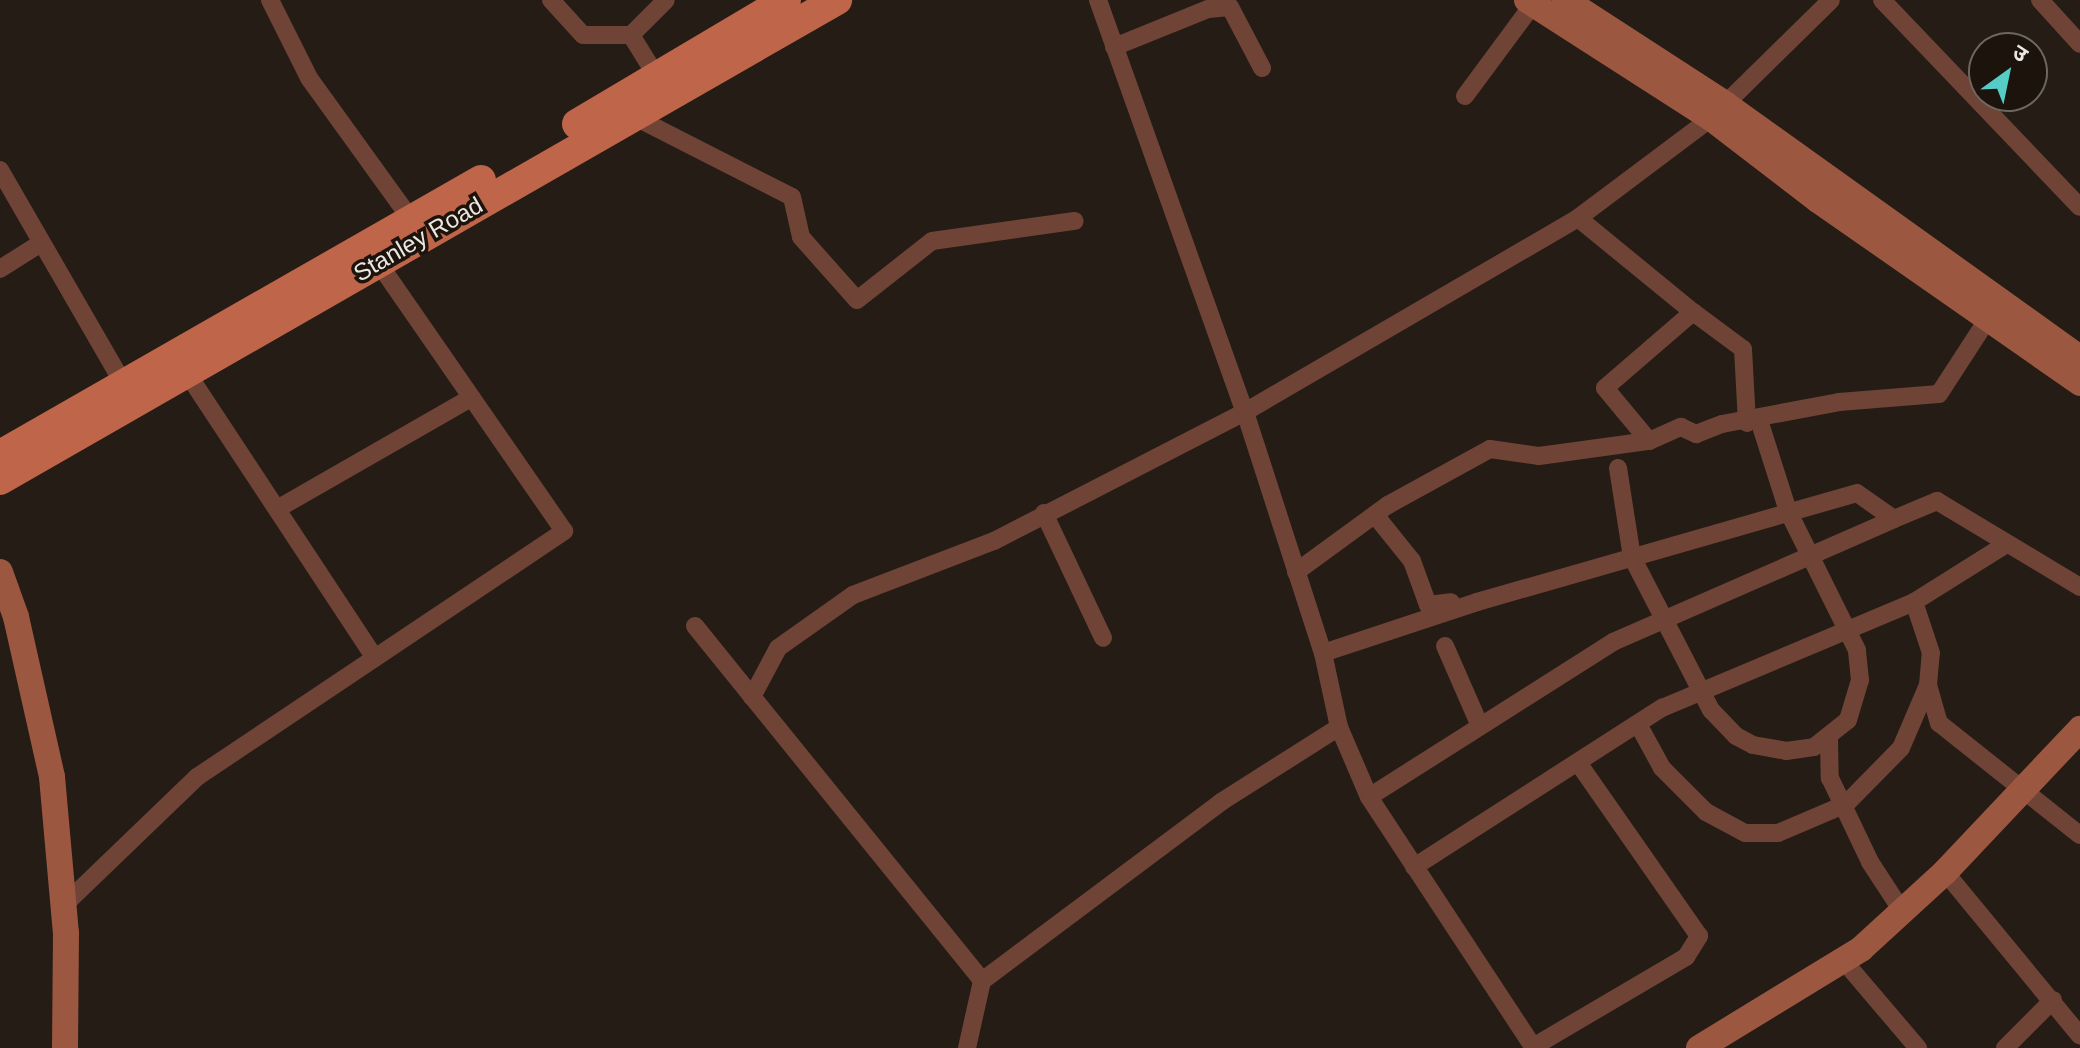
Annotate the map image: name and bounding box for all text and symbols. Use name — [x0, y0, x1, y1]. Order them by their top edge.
north arrow — [1968, 32, 2048, 112]
text: उ — [2008, 39, 2032, 67]
street label: Stanley Road — [348, 191, 488, 287]

